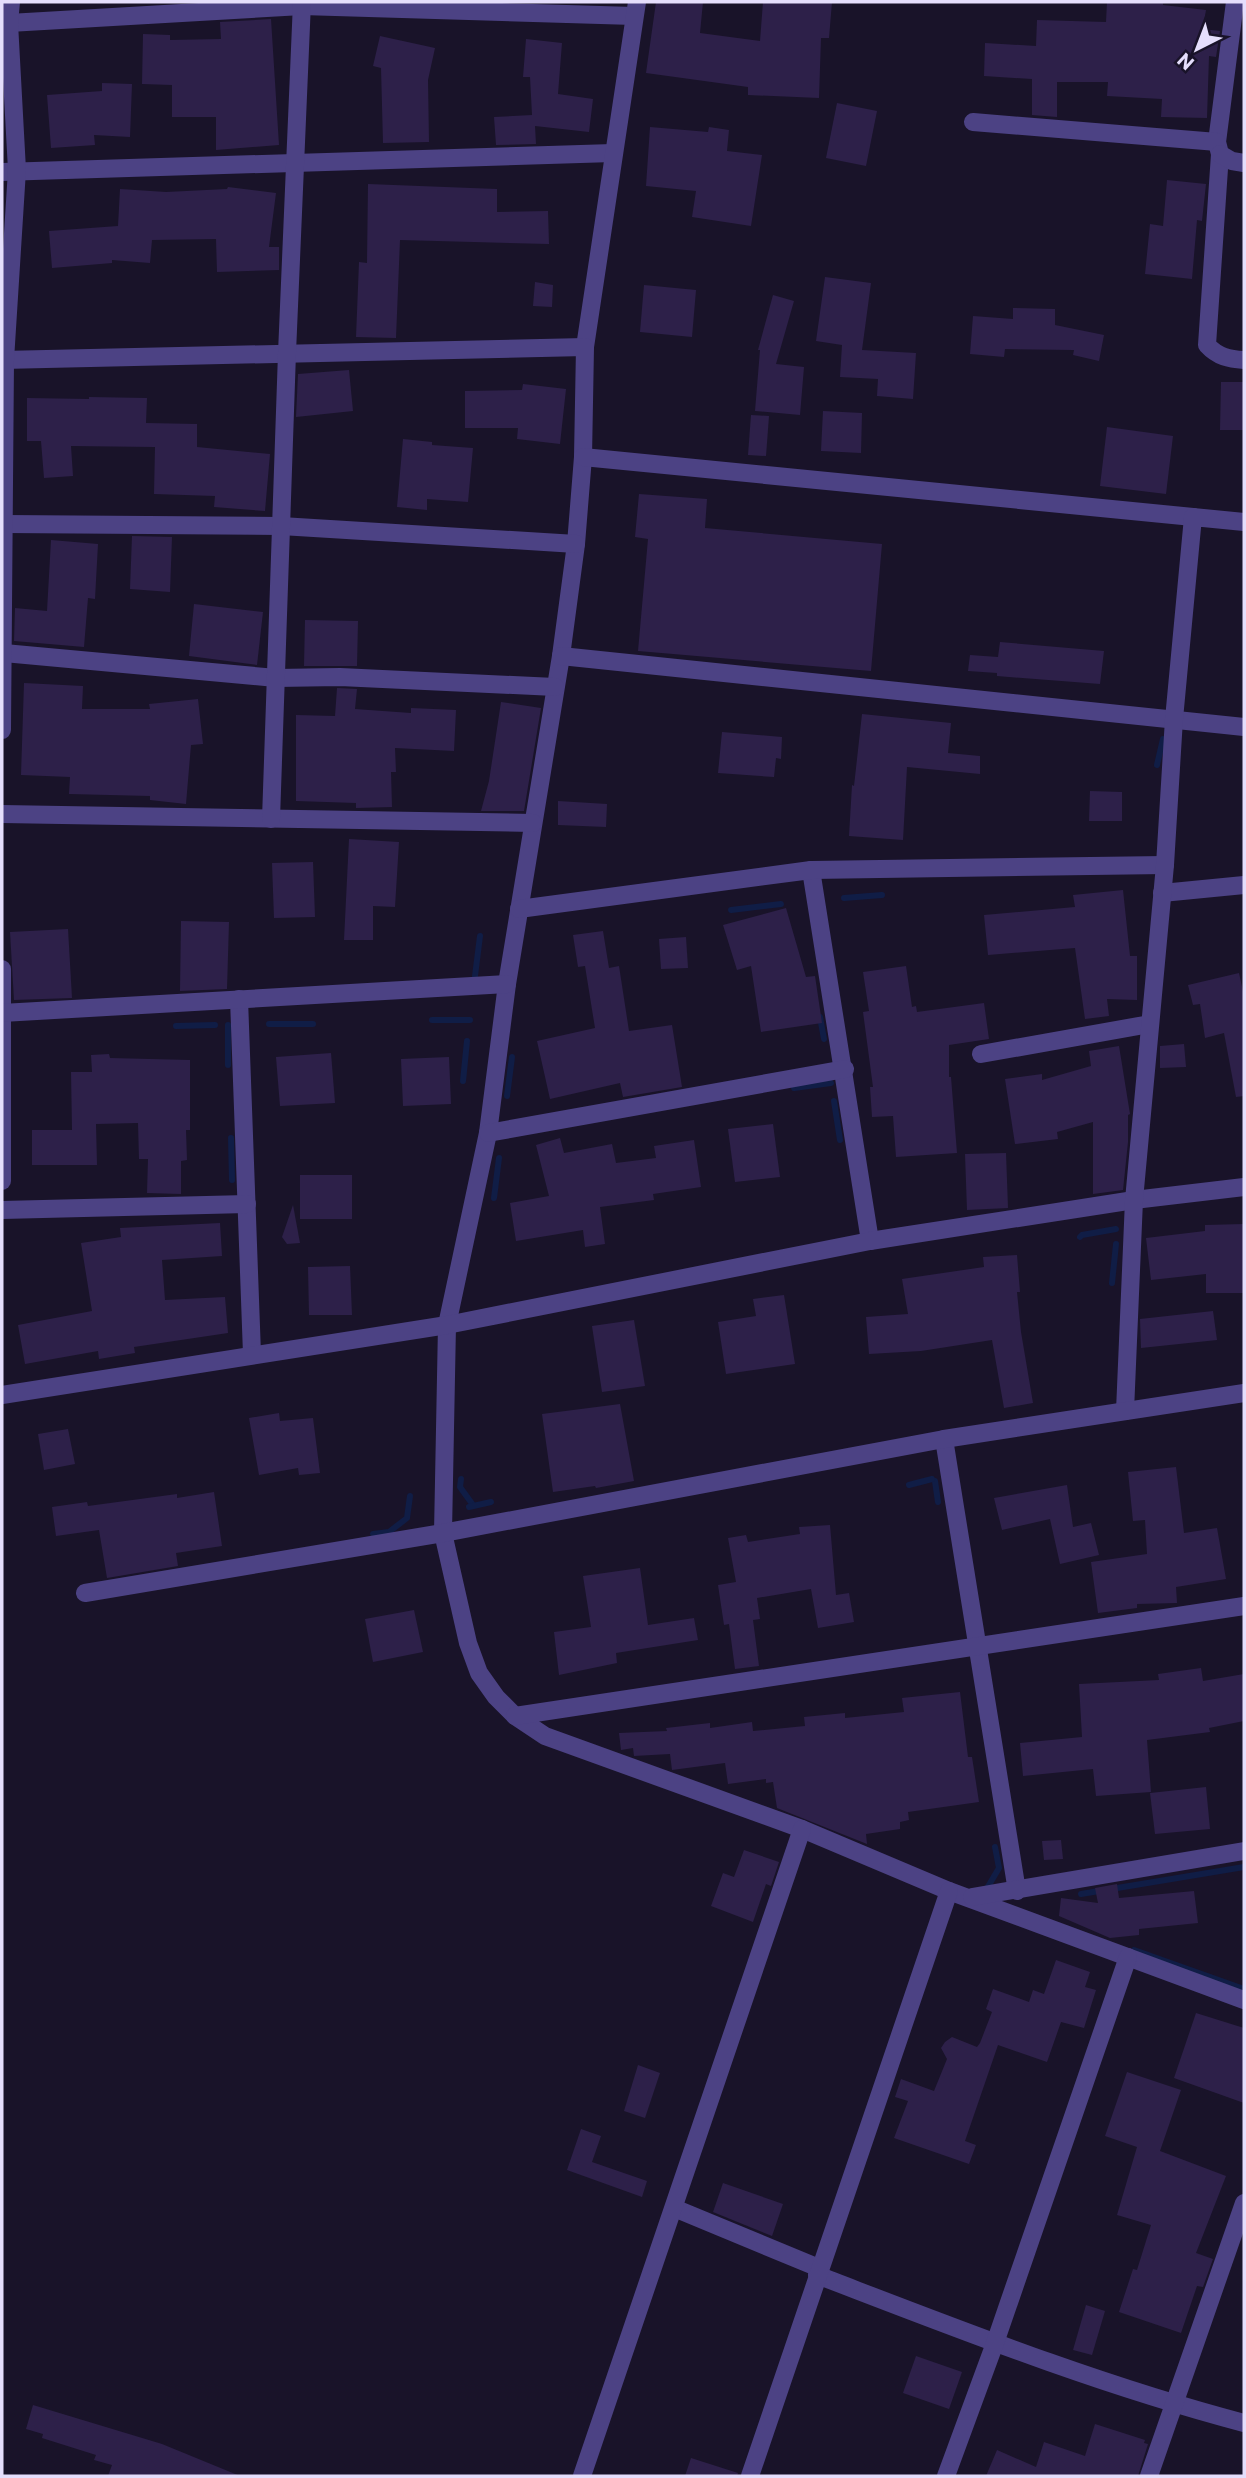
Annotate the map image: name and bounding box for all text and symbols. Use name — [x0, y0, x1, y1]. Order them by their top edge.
north arrow — [1162, 14, 1232, 84]
text: N — [1172, 49, 1198, 75]

